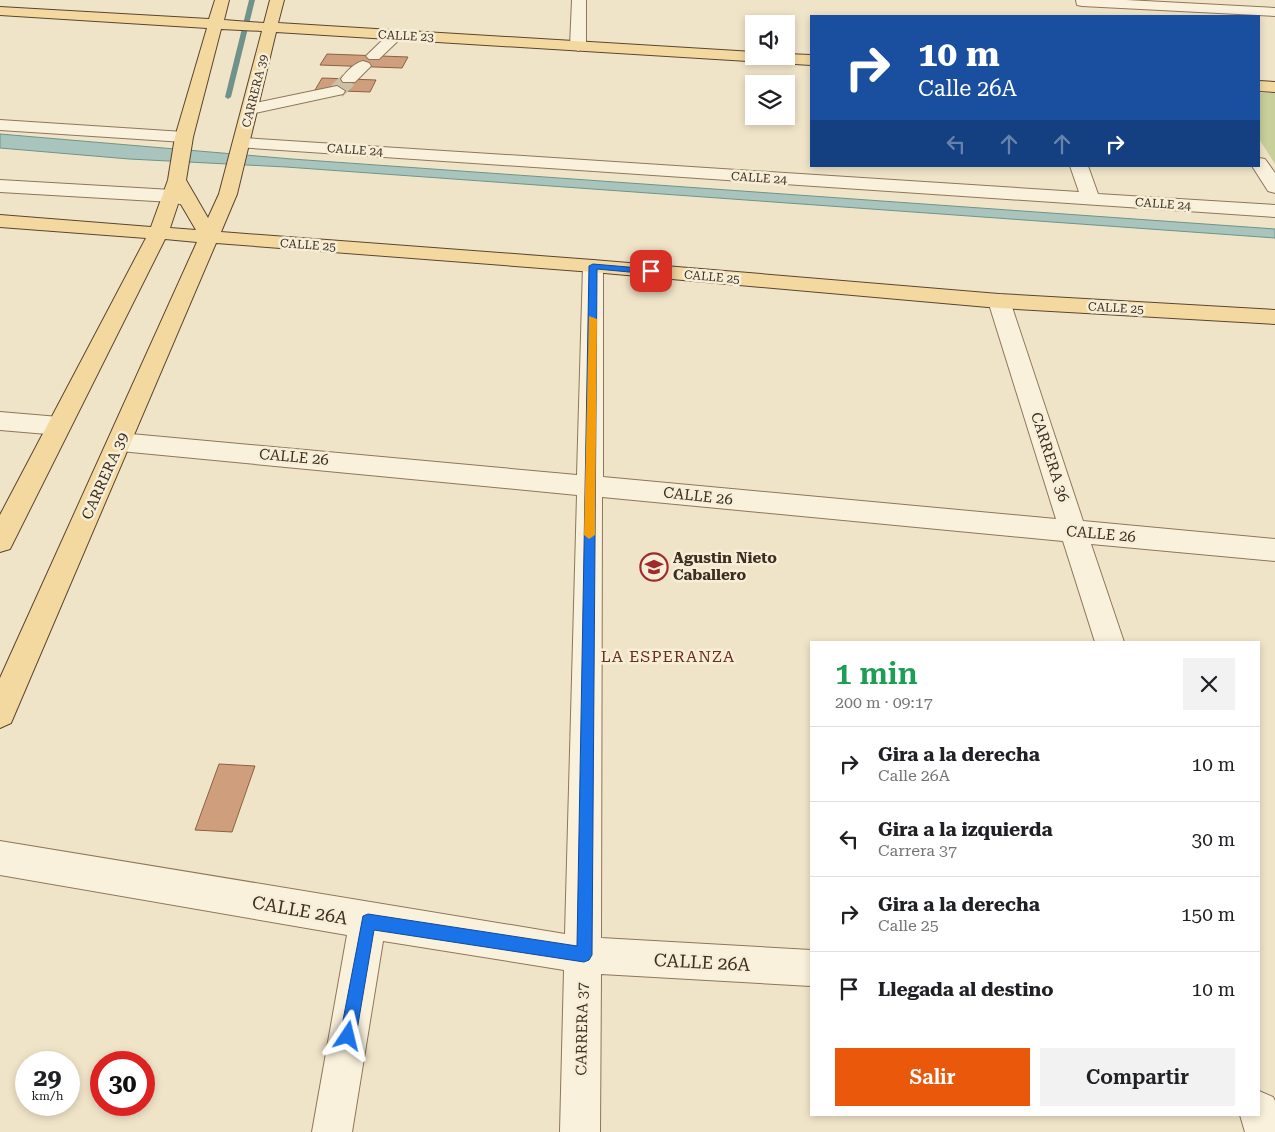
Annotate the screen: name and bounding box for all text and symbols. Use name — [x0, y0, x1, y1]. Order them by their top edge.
map controls — [745, 15, 795, 125]
button: sound — [745, 15, 795, 65]
street label: CALLE 23 — [378, 28, 435, 44]
text: 10 m — [918, 34, 1000, 75]
icon: right — [835, 35, 900, 100]
street label: CARRERA 39 — [239, 53, 271, 129]
button: layers — [745, 75, 795, 125]
text: Calle 26A — [918, 76, 1017, 101]
icon: left — [942, 130, 970, 158]
icon: ahead — [995, 130, 1023, 158]
icon: ahead — [1048, 130, 1076, 158]
icon: right — [1101, 130, 1129, 158]
street label: CALLE 24 — [327, 141, 384, 159]
street label: CALLE 24 — [731, 169, 788, 187]
street label: CALLE 24 — [1135, 195, 1192, 213]
street label: CALLE 25 — [280, 236, 337, 254]
pin — [630, 250, 672, 292]
icon: arrive — [637, 257, 665, 285]
street label: CALLE 25 — [683, 268, 741, 286]
street label: CALLE 25 — [1088, 300, 1145, 316]
street label: CARRERA 36 — [1027, 410, 1073, 504]
street label: CARRERA 39 — [78, 430, 132, 522]
street label: CALLE 26 — [258, 445, 330, 469]
street label: CALLE 26 — [662, 483, 734, 509]
street label: CALLE 26 — [1065, 522, 1137, 546]
place label: Agustin Nieto Caballero — [673, 549, 777, 584]
school or university icon: Agustin Nieto Caballero — [639, 552, 669, 582]
district label: LA ESPERANZA — [601, 647, 735, 666]
text: 1 min — [835, 656, 918, 691]
button: close — [1183, 658, 1235, 710]
text: 200 m · 09:17 — [835, 693, 933, 712]
text: Gira a la derecha — [878, 743, 1040, 766]
icon: right — [835, 750, 863, 778]
text: 10 m — [1192, 753, 1235, 776]
text: Calle 26A — [878, 766, 950, 785]
text: Gira a la izquierda — [878, 818, 1053, 841]
icon: left — [835, 825, 863, 853]
text: 30 m — [1192, 828, 1235, 851]
text: Carrera 37 — [878, 841, 957, 860]
street label: CALLE 26A — [251, 891, 350, 929]
text: Gira a la derecha — [878, 893, 1040, 916]
icon: right — [835, 900, 863, 928]
text: 150 m — [1181, 903, 1235, 926]
text: Calle 25 — [878, 916, 939, 935]
street label: CALLE 26A — [653, 949, 751, 975]
icon: arrive — [835, 975, 863, 1003]
text: Llegada al destino — [878, 978, 1054, 1001]
text: 10 m — [1192, 978, 1235, 1001]
street label: CARRERA 37 — [572, 982, 592, 1076]
position arrow — [321, 1009, 373, 1061]
button: Salir — [835, 1048, 1030, 1106]
button: Compartir — [1040, 1048, 1235, 1106]
speed limit sign: 30 — [90, 1051, 155, 1116]
text: 29 — [33, 1063, 62, 1092]
text: km/h — [31, 1089, 64, 1103]

